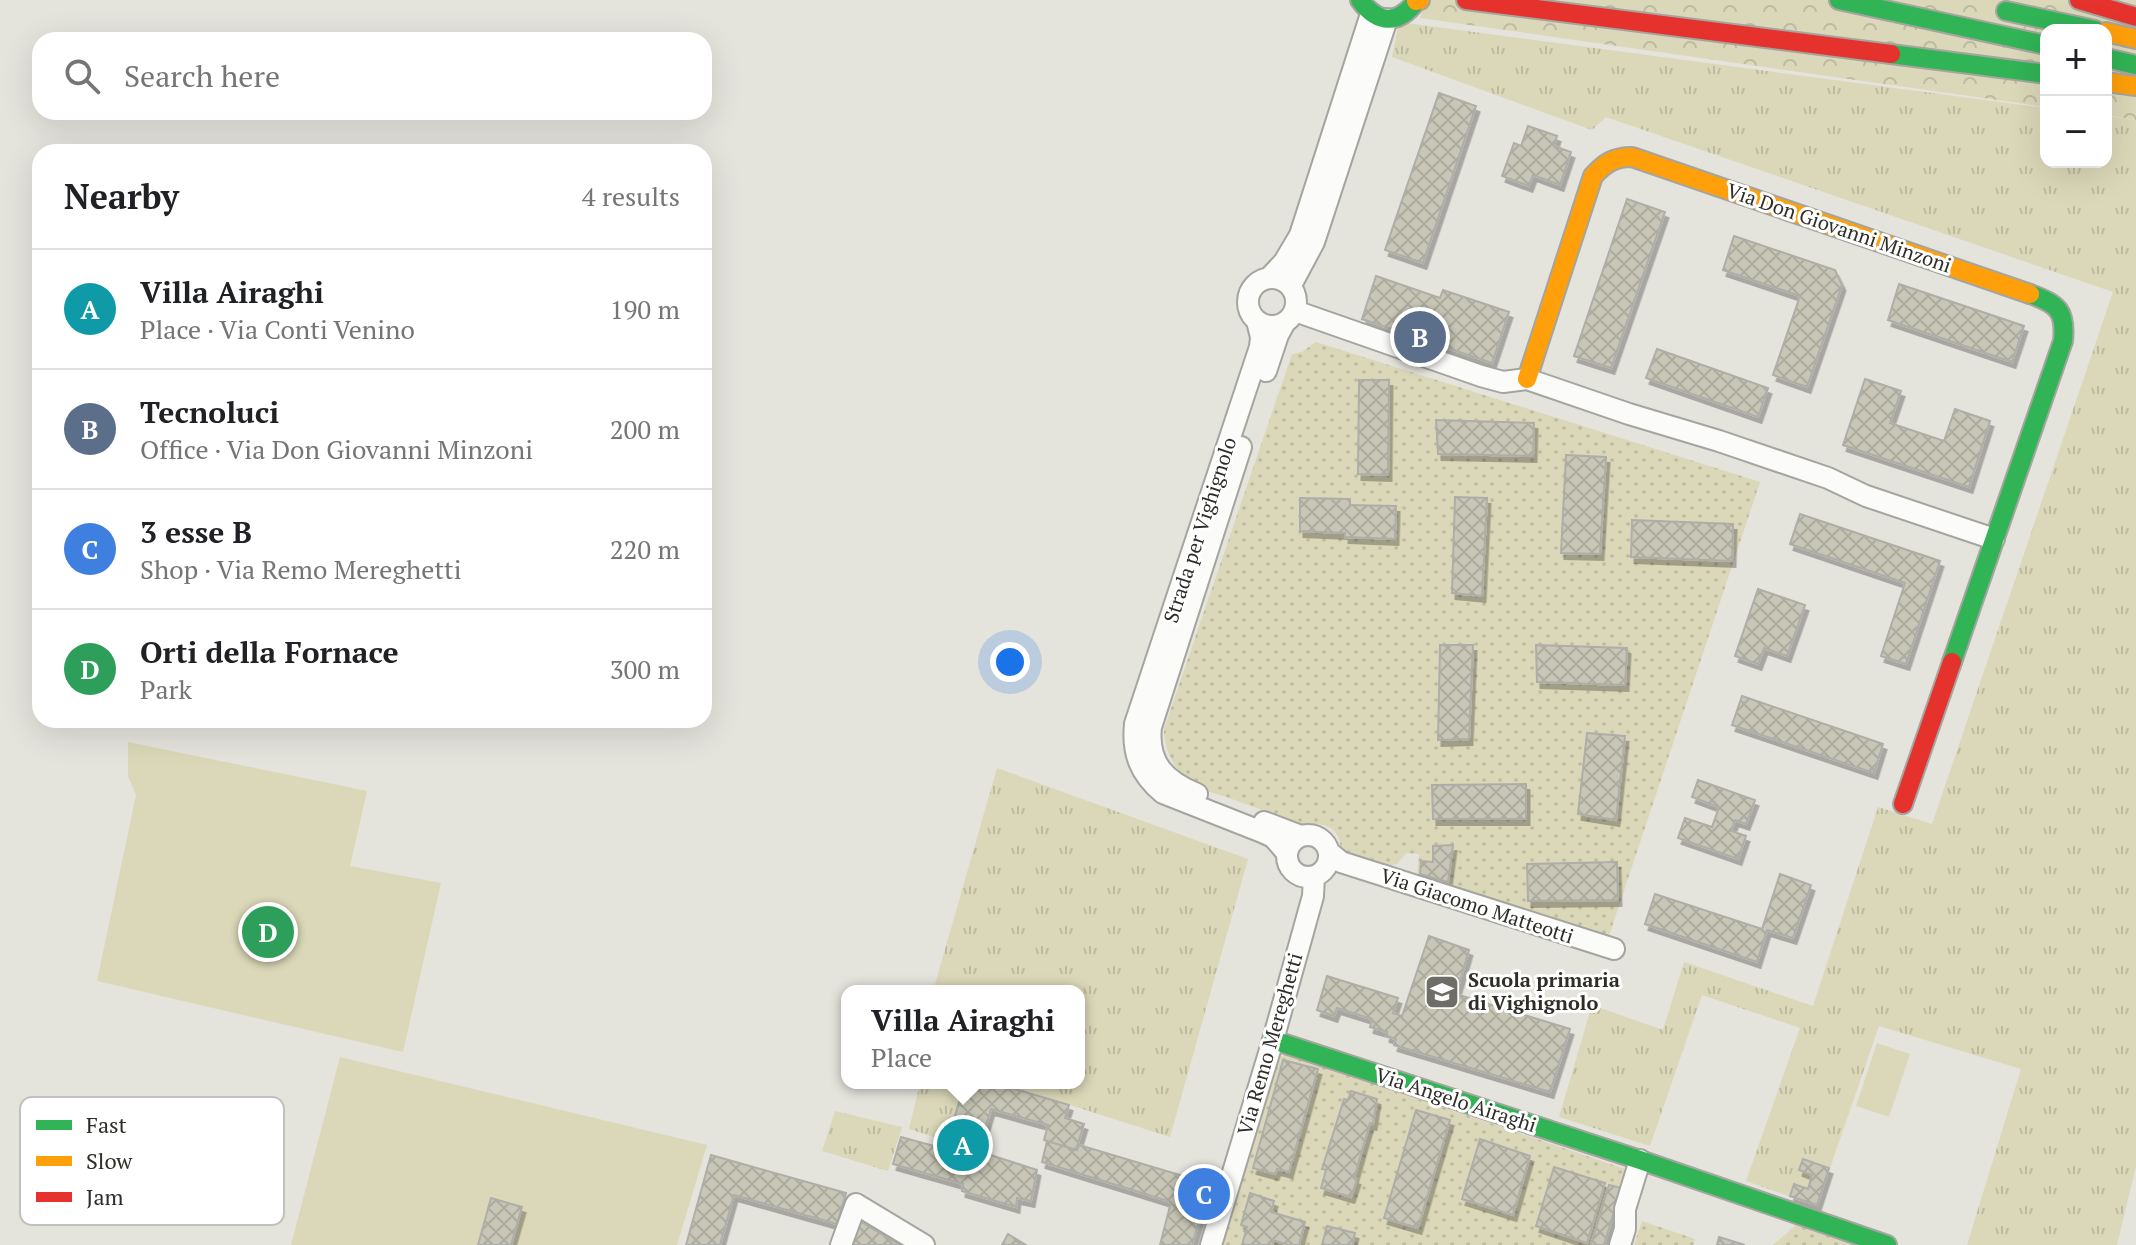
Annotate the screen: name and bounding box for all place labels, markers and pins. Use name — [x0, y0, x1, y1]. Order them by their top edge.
pin: B — [1394, 307, 1446, 367]
pin: D — [242, 902, 294, 962]
place label: Scuola primaria di Vighignolo — [1468, 966, 1620, 1016]
school or university icon: Scuola primaria di Vighignolo — [1423, 973, 1461, 1011]
pin: A — [937, 1115, 989, 1175]
pin: C — [1178, 1164, 1230, 1224]

